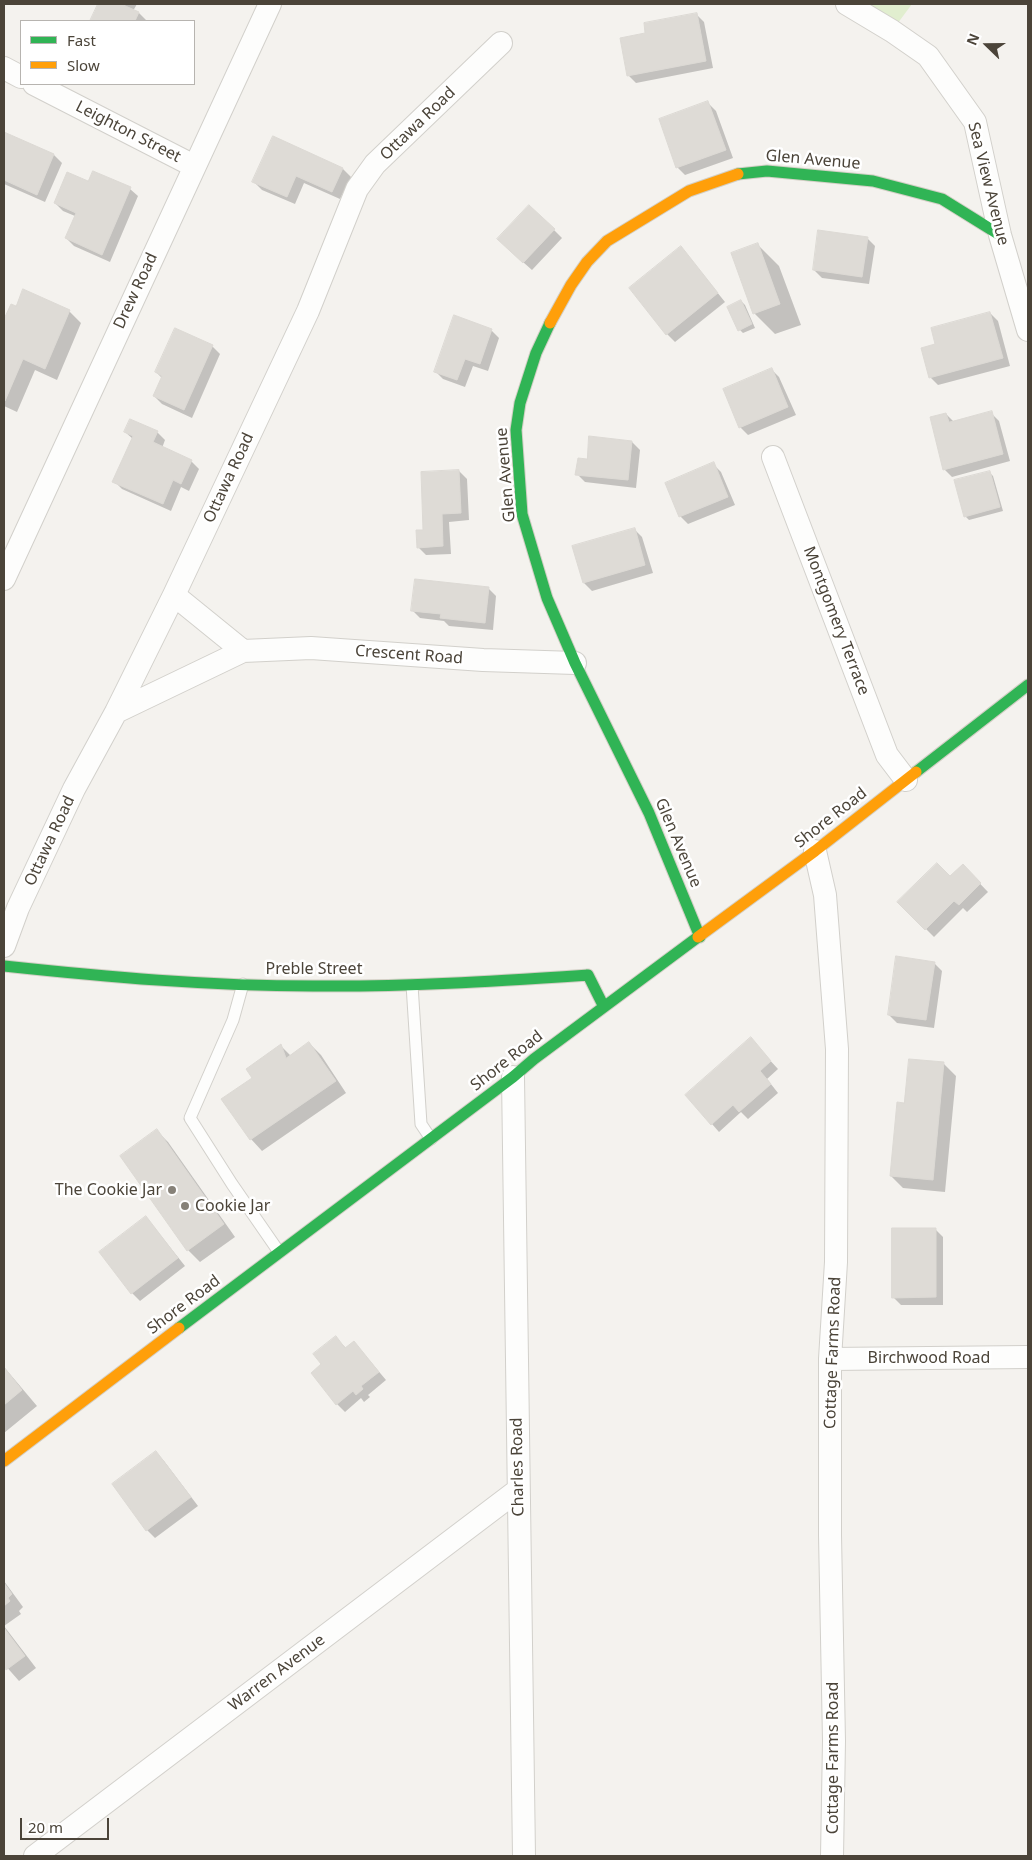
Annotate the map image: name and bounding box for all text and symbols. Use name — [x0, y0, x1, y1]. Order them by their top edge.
legend — [20, 20, 195, 85]
north arrow — [962, 20, 1012, 70]
text: Fast — [67, 30, 96, 50]
text: N — [962, 30, 984, 48]
text: Slow — [67, 55, 100, 75]
street label: Ottawa Road — [376, 83, 460, 165]
street label: Leighton Street — [72, 97, 184, 167]
street label: Sea View Avenue — [963, 120, 1013, 248]
street label: Glen Avenue — [765, 146, 861, 174]
street label: Drew Road — [110, 250, 162, 332]
street label: Glen Avenue — [492, 427, 520, 523]
street label: Ottawa Road — [200, 430, 258, 526]
street label: Montgomery Terrace — [799, 544, 873, 698]
street label: Crescent Road — [354, 642, 464, 668]
street label: Shore Road — [791, 784, 871, 852]
street label: Ottawa Road — [21, 793, 79, 889]
street label: Glen Avenue — [651, 796, 705, 890]
street label: Preble Street — [266, 959, 362, 979]
street label: Shore Road — [467, 1027, 547, 1095]
place label: The Cookie Jar — [55, 1180, 162, 1200]
marker: The Cookie Jar — [166, 1184, 178, 1196]
place label: Cookie Jar — [195, 1196, 270, 1216]
marker: Cookie Jar — [179, 1200, 191, 1212]
street label: Shore Road — [144, 1271, 224, 1339]
street label: Cottage Farms Road — [821, 1276, 845, 1430]
street label: Birchwood Road — [868, 1348, 990, 1368]
street label: Charles Road — [508, 1417, 528, 1517]
street label: Warren Avenue — [225, 1631, 329, 1715]
street label: Cottage Farms Road — [823, 1682, 843, 1834]
scale bar — [22, 1808, 111, 1840]
text: 20 m — [28, 1817, 63, 1837]

